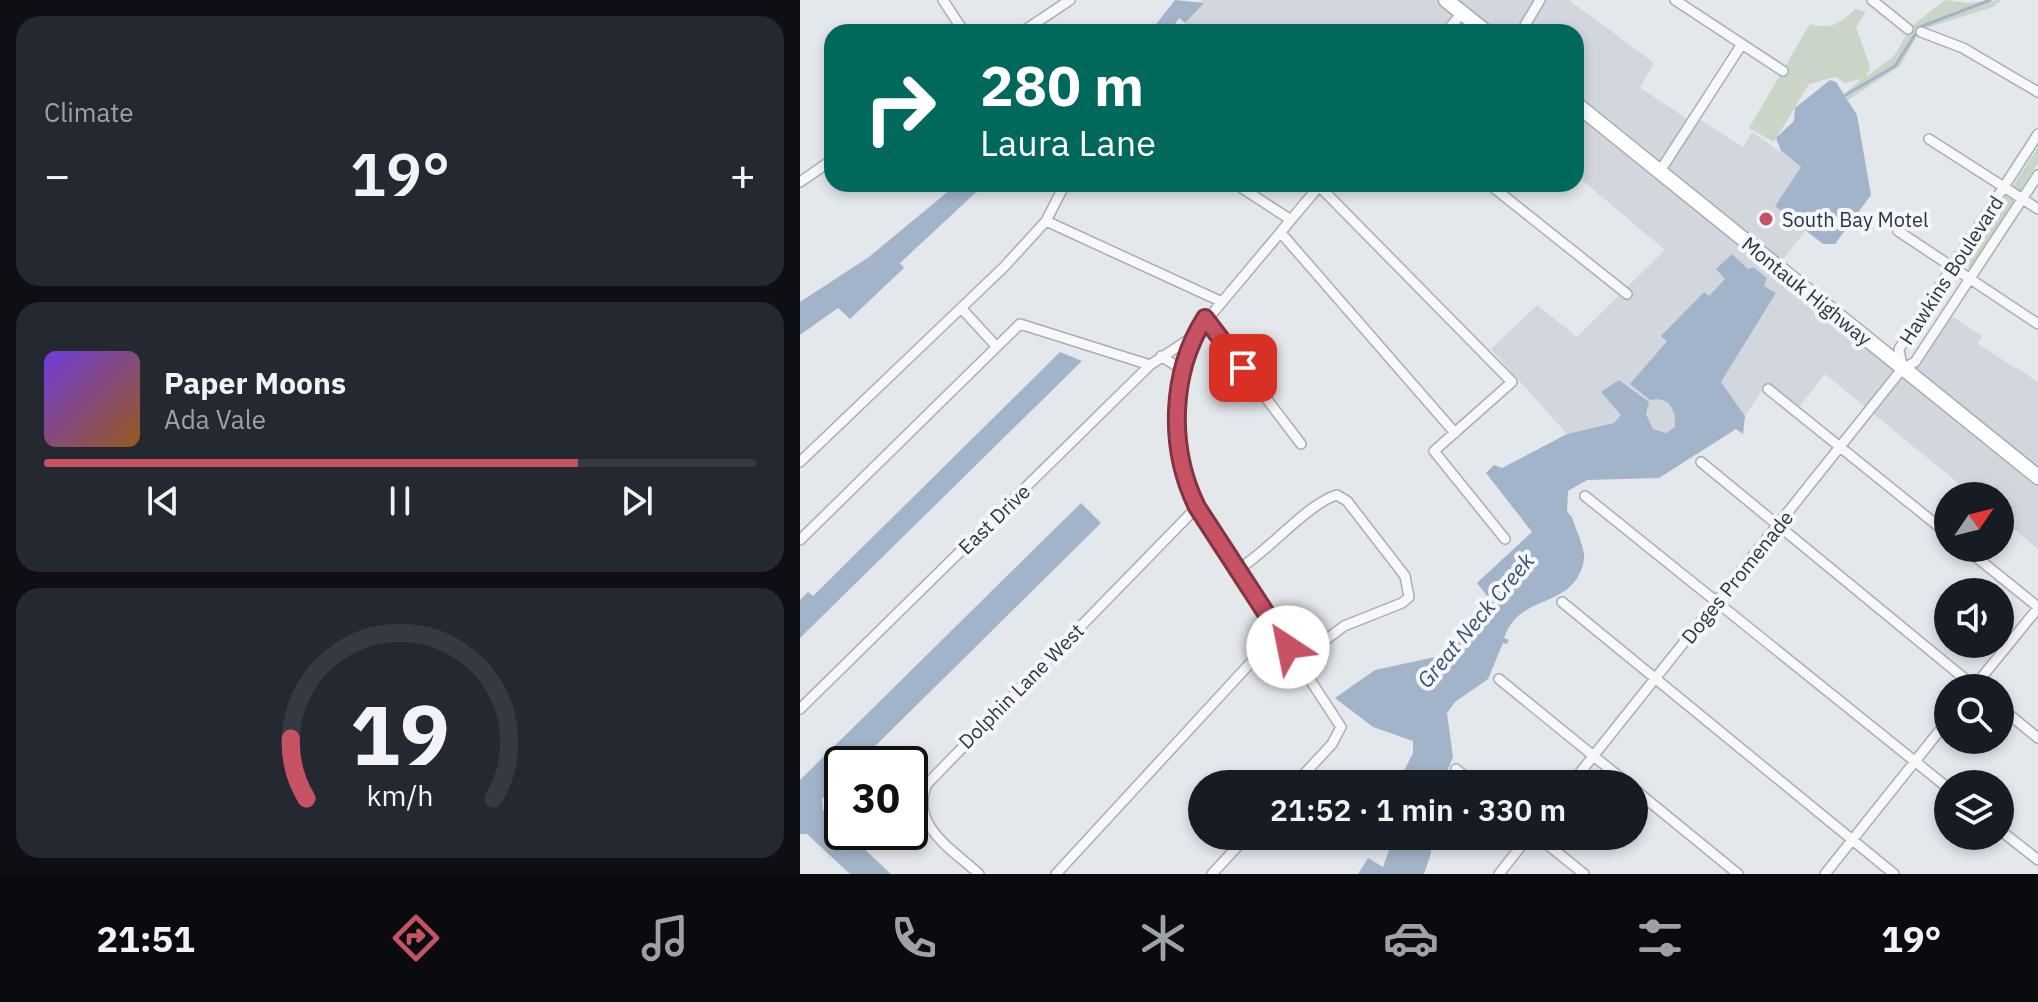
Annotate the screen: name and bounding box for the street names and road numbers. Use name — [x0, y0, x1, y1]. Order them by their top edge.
street label: Hawkins Boulevard — [1893, 190, 2009, 350]
street label: Montauk Highway — [1736, 230, 1878, 352]
street label: East Drive — [952, 478, 1036, 560]
street label: Doges Promenade — [1675, 505, 1799, 649]
street label: Dolphin Lane West — [952, 617, 1090, 755]

